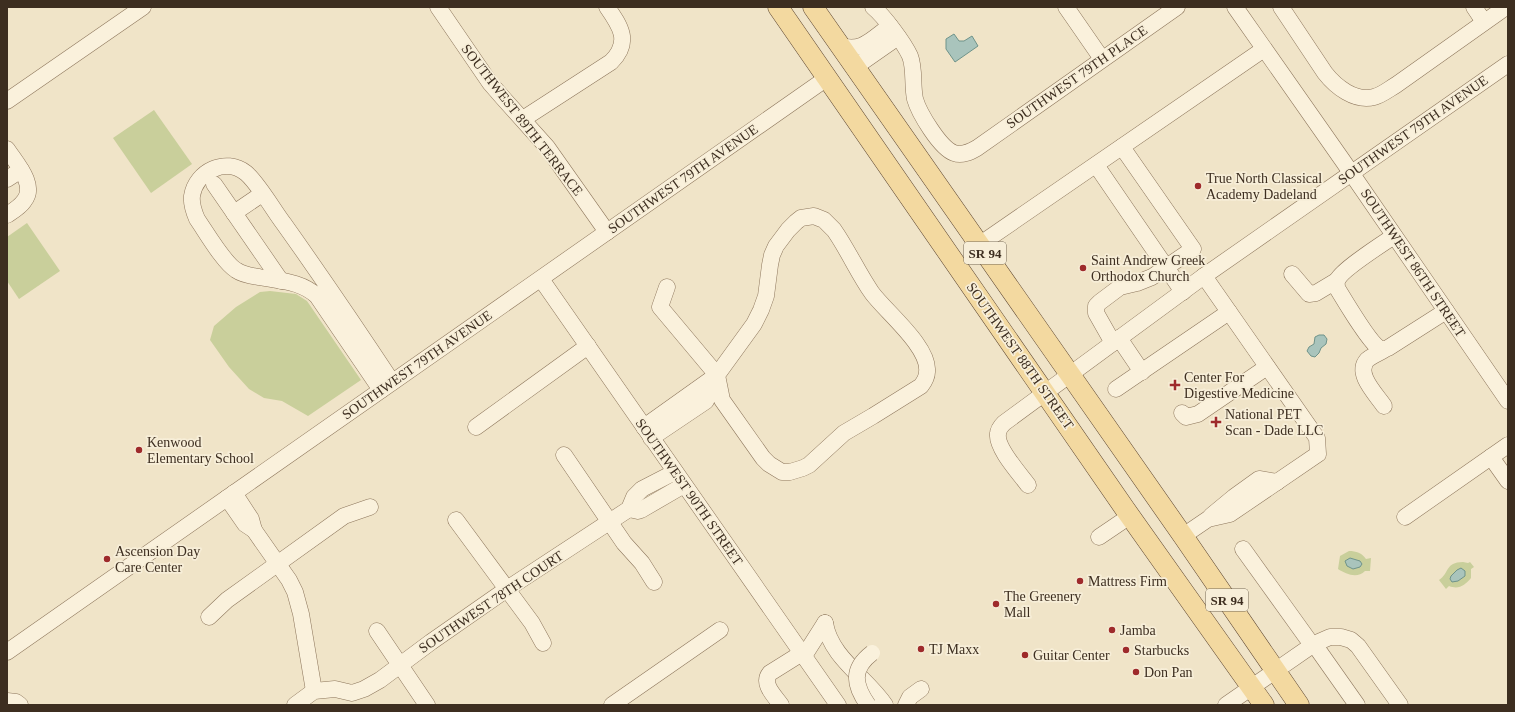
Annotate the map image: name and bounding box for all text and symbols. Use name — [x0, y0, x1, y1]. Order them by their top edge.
street label: SOUTHWEST 79TH PLACE — [1004, 23, 1150, 131]
street label: SOUTHWEST 89TH TERRACE — [458, 41, 586, 199]
street label: SOUTHWEST 79TH AVENUE — [1335, 72, 1491, 188]
street label: SOUTHWEST 79TH AVENUE — [605, 121, 761, 237]
place label: True North Classical Academy Dadeland — [1206, 171, 1322, 202]
marker: True North Classical Academy Dadeland — [1193, 181, 1203, 191]
street label: SOUTHWEST 86TH STREET — [1358, 186, 1469, 340]
road number: SR 94 — [964, 242, 1006, 264]
place label: Saint Andrew Greek Orthodox Church — [1091, 253, 1205, 284]
marker: Saint Andrew Greek Orthodox Church — [1078, 263, 1088, 273]
street label: SOUTHWEST 88TH STREET — [964, 280, 1077, 433]
street label: SOUTHWEST 79TH AVENUE — [339, 307, 495, 423]
place label: Center For Digestive Medicine — [1184, 370, 1294, 401]
marker: Center For Digestive Medicine — [1169, 379, 1181, 391]
place label: National PET Scan - Dade LLC — [1225, 407, 1323, 438]
street label: SOUTHWEST 90TH STREET — [633, 416, 746, 569]
marker: National PET Scan - Dade LLC — [1210, 416, 1222, 428]
place label: Kenwood Elementary School — [147, 435, 254, 466]
marker: Kenwood Elementary School — [134, 445, 144, 455]
place label: Ascension Day Care Center — [115, 544, 200, 575]
street label: SOUTHWEST 78TH COURT — [416, 548, 566, 656]
marker: Ascension Day Care Center — [102, 554, 112, 564]
place label: Mattress Firm — [1088, 574, 1167, 589]
marker: Mattress Firm — [1075, 576, 1085, 586]
place label: The Greenery Mall — [1004, 589, 1081, 620]
road number: SR 94 — [1206, 589, 1248, 611]
marker: The Greenery Mall — [991, 599, 1001, 609]
place label: Jamba — [1120, 623, 1157, 638]
marker: Jamba — [1107, 625, 1117, 635]
place label: TJ Maxx — [929, 642, 979, 657]
place label: Starbucks — [1134, 643, 1189, 658]
marker: TJ Maxx — [916, 644, 926, 654]
marker: Starbucks — [1121, 645, 1131, 655]
place label: Guitar Center — [1033, 648, 1110, 663]
marker: Guitar Center — [1020, 650, 1030, 660]
place label: Don Pan — [1144, 665, 1193, 680]
marker: Don Pan — [1131, 667, 1141, 677]

